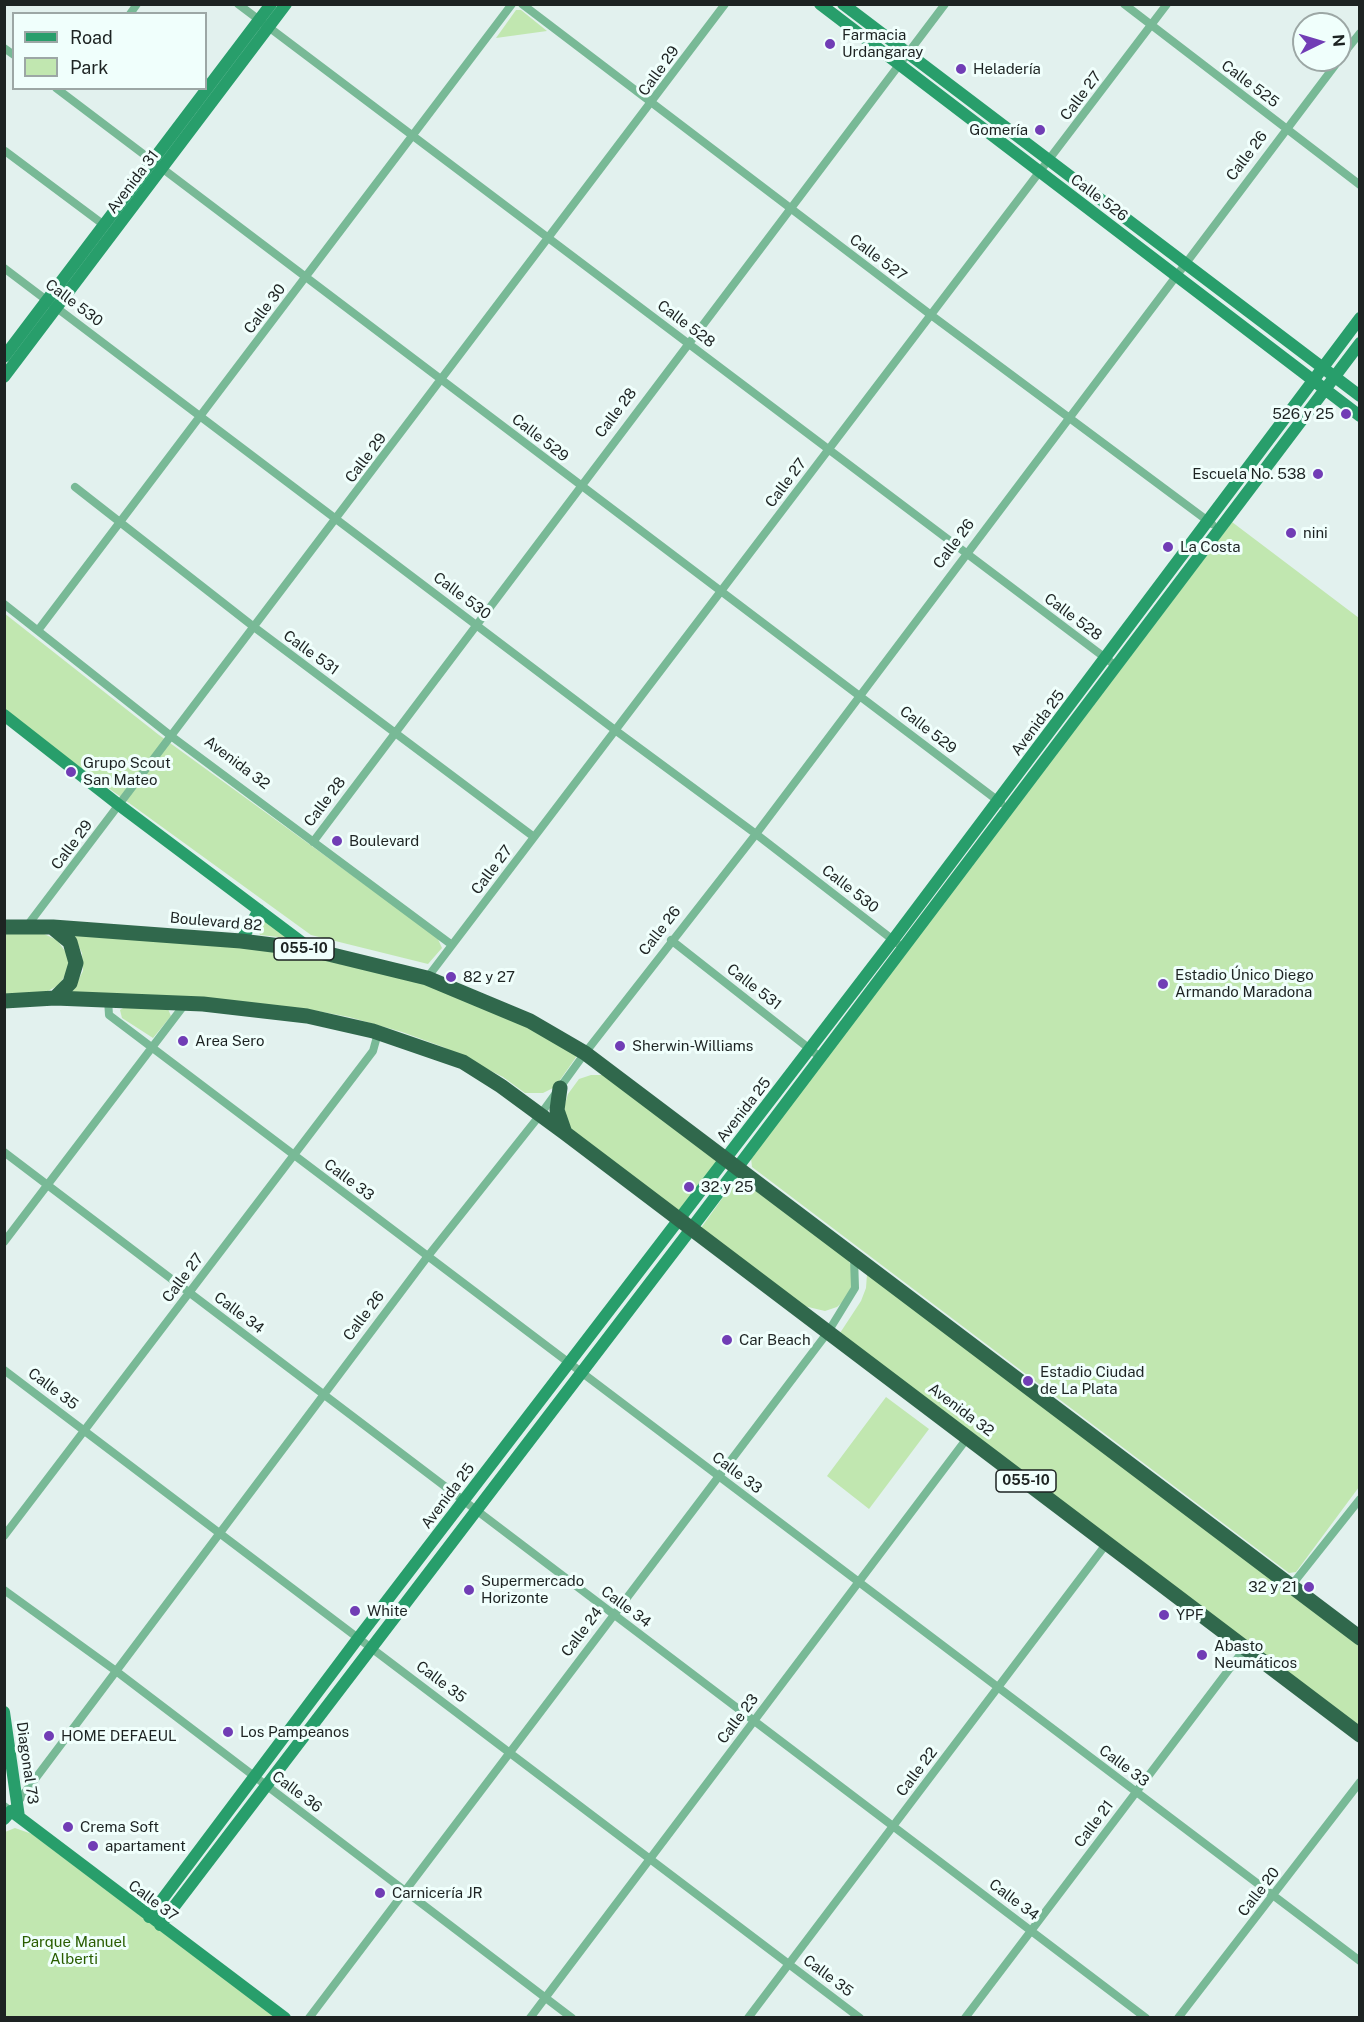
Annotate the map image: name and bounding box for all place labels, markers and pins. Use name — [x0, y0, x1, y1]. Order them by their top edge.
place label: Farmacia Urdangaray — [842, 26, 923, 61]
marker: Farmacia Urdangaray — [823, 37, 837, 51]
place label: Heladería — [973, 60, 1041, 78]
marker: Heladería — [954, 62, 968, 76]
place label: Gomería — [969, 121, 1028, 139]
marker: Gomería — [1033, 123, 1047, 137]
place label: 526 y 25 — [1272, 405, 1334, 423]
marker: 526 y 25 — [1339, 407, 1353, 421]
place label: Escuela No. 538 — [1192, 465, 1306, 483]
marker: Escuela No. 538 — [1311, 467, 1325, 481]
place label: nini — [1303, 524, 1328, 542]
marker: nini — [1284, 526, 1298, 540]
place label: La Costa — [1180, 538, 1241, 556]
marker: La Costa — [1161, 540, 1175, 554]
place label: Grupo Scout San Mateo — [83, 754, 171, 789]
marker: Grupo Scout San Mateo — [64, 765, 78, 779]
place label: Boulevard — [349, 832, 419, 850]
marker: Boulevard — [330, 834, 344, 848]
place label: Estadio Único Diego Armando Maradona — [1175, 966, 1314, 1001]
place label: 82 y 27 — [463, 968, 515, 986]
marker: 82 y 27 — [444, 970, 458, 984]
marker: Estadio Único Diego Armando Maradona — [1156, 977, 1170, 991]
place label: Area Sero — [195, 1032, 265, 1050]
marker: Area Sero — [176, 1034, 190, 1048]
place label: Sherwin-Williams — [632, 1037, 753, 1055]
marker: Sherwin-Williams — [613, 1039, 627, 1053]
place label: 32 y 25 — [701, 1178, 753, 1196]
marker: 32 y 25 — [682, 1180, 696, 1194]
place label: Car Beach — [739, 1331, 811, 1349]
marker: Car Beach — [720, 1333, 734, 1347]
place label: Estadio Ciudad de La Plata — [1040, 1363, 1144, 1398]
marker: Estadio Ciudad de La Plata — [1021, 1374, 1035, 1388]
place label: Supermercado Horizonte — [481, 1572, 584, 1607]
place label: 32 y 21 — [1248, 1578, 1297, 1596]
marker: 32 y 21 — [1302, 1580, 1316, 1594]
marker: Supermercado Horizonte — [462, 1583, 476, 1597]
place label: White — [367, 1602, 408, 1620]
marker: White — [348, 1604, 362, 1618]
place label: YPF — [1176, 1606, 1204, 1624]
marker: YPF — [1157, 1608, 1171, 1622]
place label: Abasto Neumáticos — [1214, 1637, 1297, 1672]
marker: Abasto Neumáticos — [1195, 1648, 1209, 1662]
place label: Los Pampeanos — [240, 1723, 349, 1741]
marker: Los Pampeanos — [221, 1725, 235, 1739]
place label: HOME DEFAEUL — [61, 1727, 177, 1745]
marker: HOME DEFAEUL — [42, 1729, 56, 1743]
place label: Crema Soft — [80, 1818, 159, 1836]
marker: Crema Soft — [61, 1820, 75, 1834]
place label: apartament — [105, 1837, 186, 1855]
marker: apartament — [86, 1839, 100, 1853]
place label: Carnicería JR — [392, 1884, 483, 1902]
marker: Carnicería JR — [373, 1886, 387, 1900]

